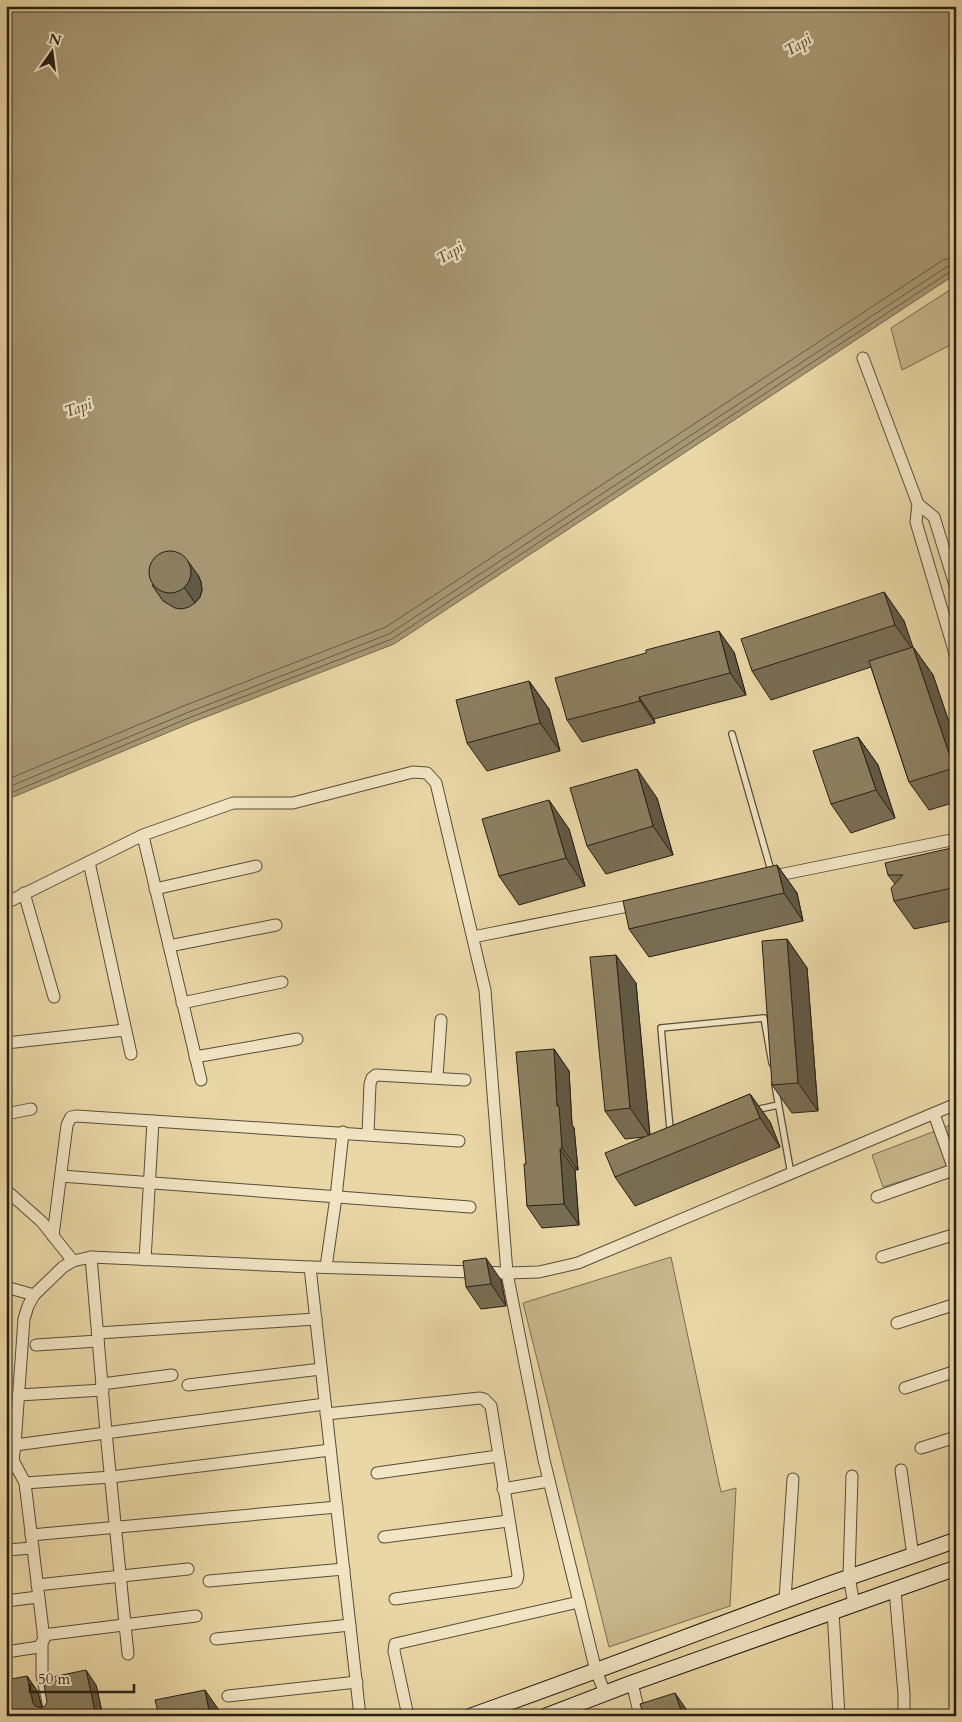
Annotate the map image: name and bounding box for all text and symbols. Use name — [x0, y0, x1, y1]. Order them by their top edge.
north arrow — [28, 28, 78, 78]
water label: Tapi — [780, 28, 816, 62]
text: N — [47, 29, 63, 51]
water label: Tapi — [432, 236, 468, 270]
water label: Tapi — [61, 393, 95, 423]
scale bar — [30, 1662, 134, 1694]
text: 50 m — [38, 1669, 70, 1689]

